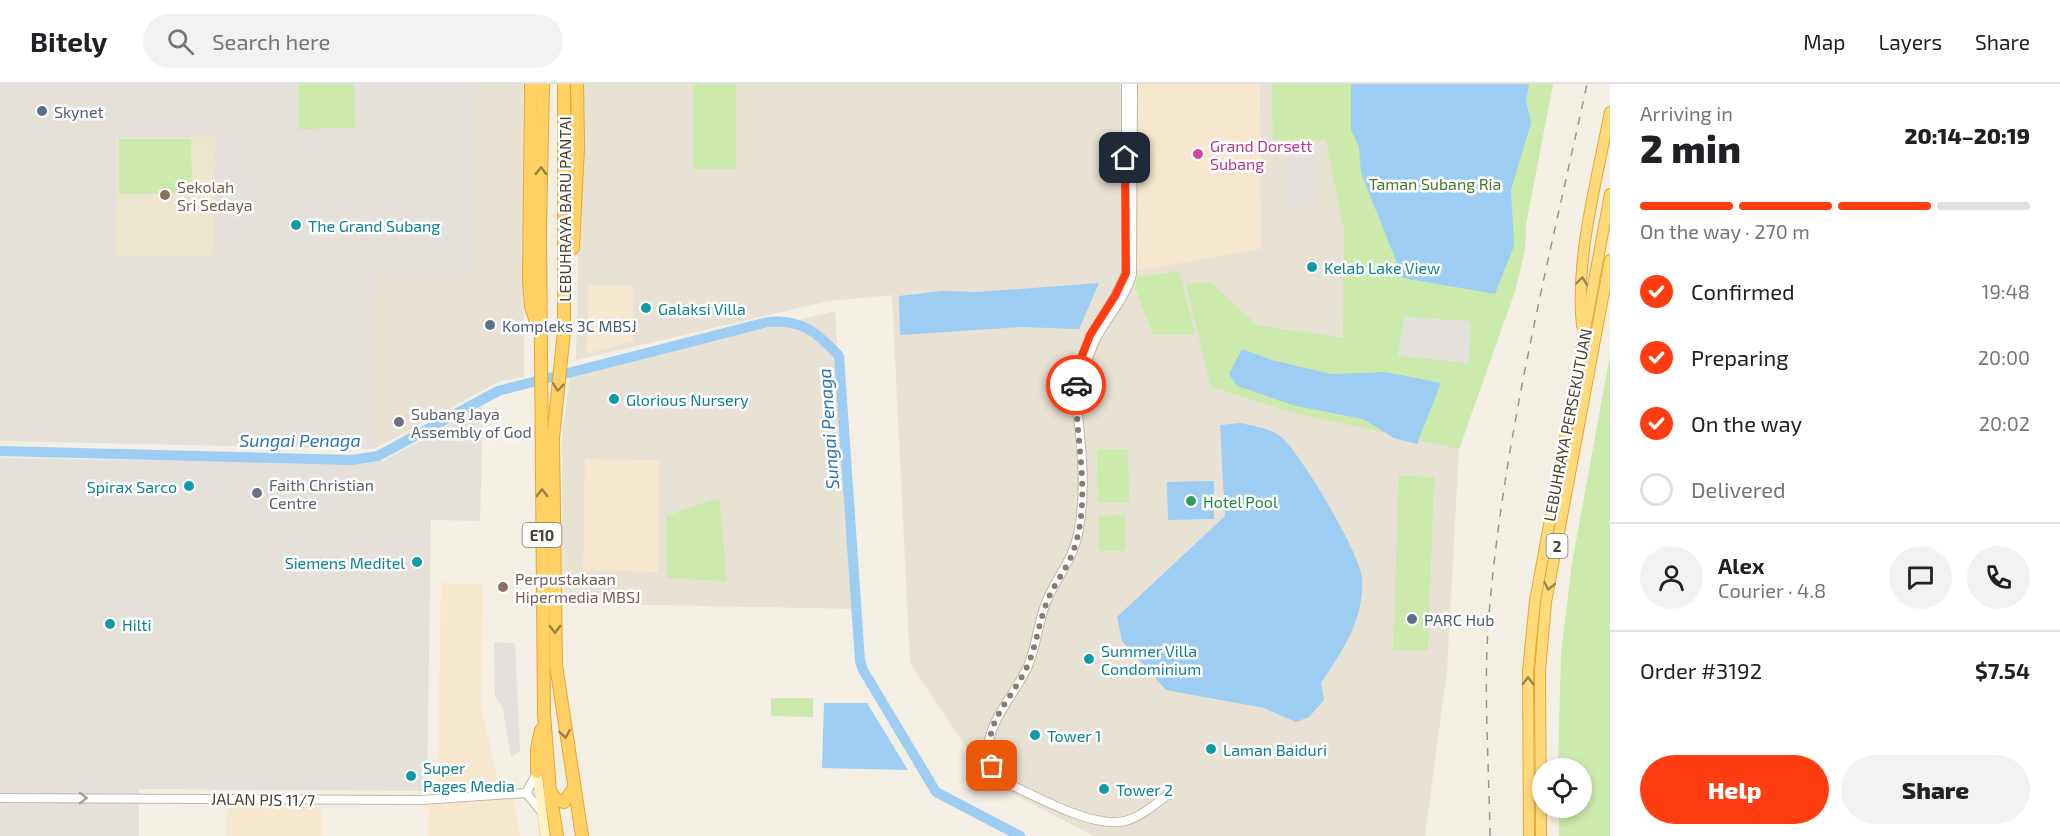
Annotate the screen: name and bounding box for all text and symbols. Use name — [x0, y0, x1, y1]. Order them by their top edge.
search box — [143, 14, 563, 68]
text: Bitely — [30, 24, 107, 58]
icon: search — [164, 25, 197, 58]
text: Search here — [212, 28, 330, 54]
text: Map — [1803, 29, 1845, 54]
text: Layers — [1878, 29, 1942, 54]
text: Share — [1975, 29, 2030, 54]
text: Arriving in — [1640, 101, 1733, 125]
place label: Skynet — [54, 102, 104, 121]
marker: Skynet — [35, 104, 49, 118]
street label: LEBUHRAYA BARU PANTAI — [555, 116, 574, 302]
text: 20:14–20:19 — [1905, 122, 2030, 148]
text: 2 min — [1640, 124, 1741, 171]
pin — [1099, 132, 1150, 183]
place label: Grand Dorsett Subang — [1210, 136, 1312, 173]
icon: home — [1108, 141, 1141, 174]
marker: Grand Dorsett Subang — [1191, 147, 1205, 161]
one-way arrow — [535, 167, 547, 176]
park label: Taman Subang Ria — [1369, 174, 1501, 193]
place label: Sekolah Sri Sedaya — [177, 177, 253, 214]
marker: Sekolah Sri Sedaya — [158, 188, 172, 202]
place label: The Grand Subang — [308, 216, 440, 235]
marker: The Grand Subang — [289, 218, 303, 232]
text: On the way · 270 m — [1640, 219, 1810, 243]
place label: Kelab Lake View — [1324, 258, 1440, 277]
marker: Kelab Lake View — [1305, 260, 1319, 274]
icon: check — [1640, 275, 1673, 308]
one-way arrow — [1575, 276, 1588, 285]
text: Confirmed — [1691, 278, 1795, 304]
text: 19:48 — [1981, 279, 2030, 303]
place label: Galaksi Villa — [658, 299, 746, 318]
marker: Galaksi Villa — [639, 301, 653, 315]
place label: Kompleks 3C MBSJ — [502, 316, 637, 335]
marker: Kompleks 3C MBSJ — [483, 318, 497, 332]
street label: LEBUHRAYA PERSEKUTUAN — [1539, 327, 1595, 523]
icon: check — [1640, 341, 1673, 374]
text: Preparing — [1691, 344, 1789, 370]
text: 20:00 — [1978, 345, 2030, 369]
courier — [1046, 355, 1106, 415]
water label: Sungai Penaga — [813, 368, 843, 490]
icon: car — [1060, 369, 1093, 402]
one-way arrow — [552, 383, 565, 392]
place label: Glorious Nursery — [626, 390, 749, 409]
marker: Glorious Nursery — [607, 392, 621, 406]
place label: Subang Jaya Assembly of God — [411, 404, 532, 441]
icon: check — [1640, 407, 1673, 440]
text: On the way — [1691, 410, 1802, 436]
text: 20:02 — [1979, 411, 2030, 435]
marker: Subang Jaya Assembly of God — [392, 415, 406, 429]
water label: Sungai Penaga — [239, 429, 361, 451]
place label: Faith Christian Centre — [269, 475, 374, 512]
text: Delivered — [1691, 476, 1786, 502]
place label: Spirax Sarco — [87, 477, 177, 496]
marker: Spirax Sarco — [182, 479, 196, 493]
marker: Faith Christian Centre — [250, 486, 264, 500]
one-way arrow — [536, 488, 548, 497]
place label: Hotel Pool — [1203, 492, 1278, 511]
marker: Hotel Pool — [1184, 494, 1198, 508]
road number: E10 — [522, 523, 562, 547]
road number: 2 — [1546, 534, 1568, 558]
button: person — [1640, 546, 1703, 609]
button: chat — [1889, 546, 1952, 609]
button: phone — [1967, 546, 2030, 609]
text: Alex — [1718, 552, 1764, 578]
place label: Siemens Meditel — [285, 553, 405, 572]
marker: Siemens Meditel — [410, 555, 424, 569]
place label: Perpustakaan Hipermedia MBSJ — [515, 569, 640, 606]
text: Courier · 4.8 — [1718, 578, 1826, 602]
marker: Perpustakaan Hipermedia MBSJ — [496, 580, 510, 594]
one-way arrow — [1543, 581, 1556, 591]
place label: PARC Hub — [1424, 610, 1494, 629]
marker: PARC Hub — [1405, 612, 1419, 626]
place label: Hilti — [122, 615, 151, 634]
marker: Hilti — [103, 617, 117, 631]
one-way arrow — [549, 624, 561, 633]
place label: Summer Villa Condominium — [1101, 641, 1201, 678]
marker: Summer Villa Condominium — [1082, 652, 1096, 666]
text: Order #3192 — [1640, 657, 1762, 683]
text: $7.54 — [1975, 657, 2030, 683]
one-way arrow — [1522, 676, 1534, 685]
place label: Tower 1 — [1047, 726, 1101, 745]
marker: Tower 1 — [1028, 728, 1042, 742]
one-way arrow — [559, 729, 571, 739]
pin — [966, 740, 1017, 791]
place label: Laman Baiduri — [1223, 740, 1327, 759]
marker: Laman Baiduri — [1204, 742, 1218, 756]
icon: bag — [975, 749, 1008, 782]
button: Help — [1640, 755, 1829, 824]
button: Share — [1841, 755, 2030, 824]
place label: Super Pages Media — [423, 758, 515, 795]
map controls — [1532, 758, 1592, 818]
button: locate — [1532, 758, 1592, 818]
marker: Super Pages Media — [404, 769, 418, 783]
place label: Tower 2 — [1116, 780, 1173, 799]
marker: Tower 2 — [1097, 782, 1111, 796]
street label: JALAN PJS 11/7 — [211, 789, 315, 809]
one-way arrow — [79, 792, 88, 804]

